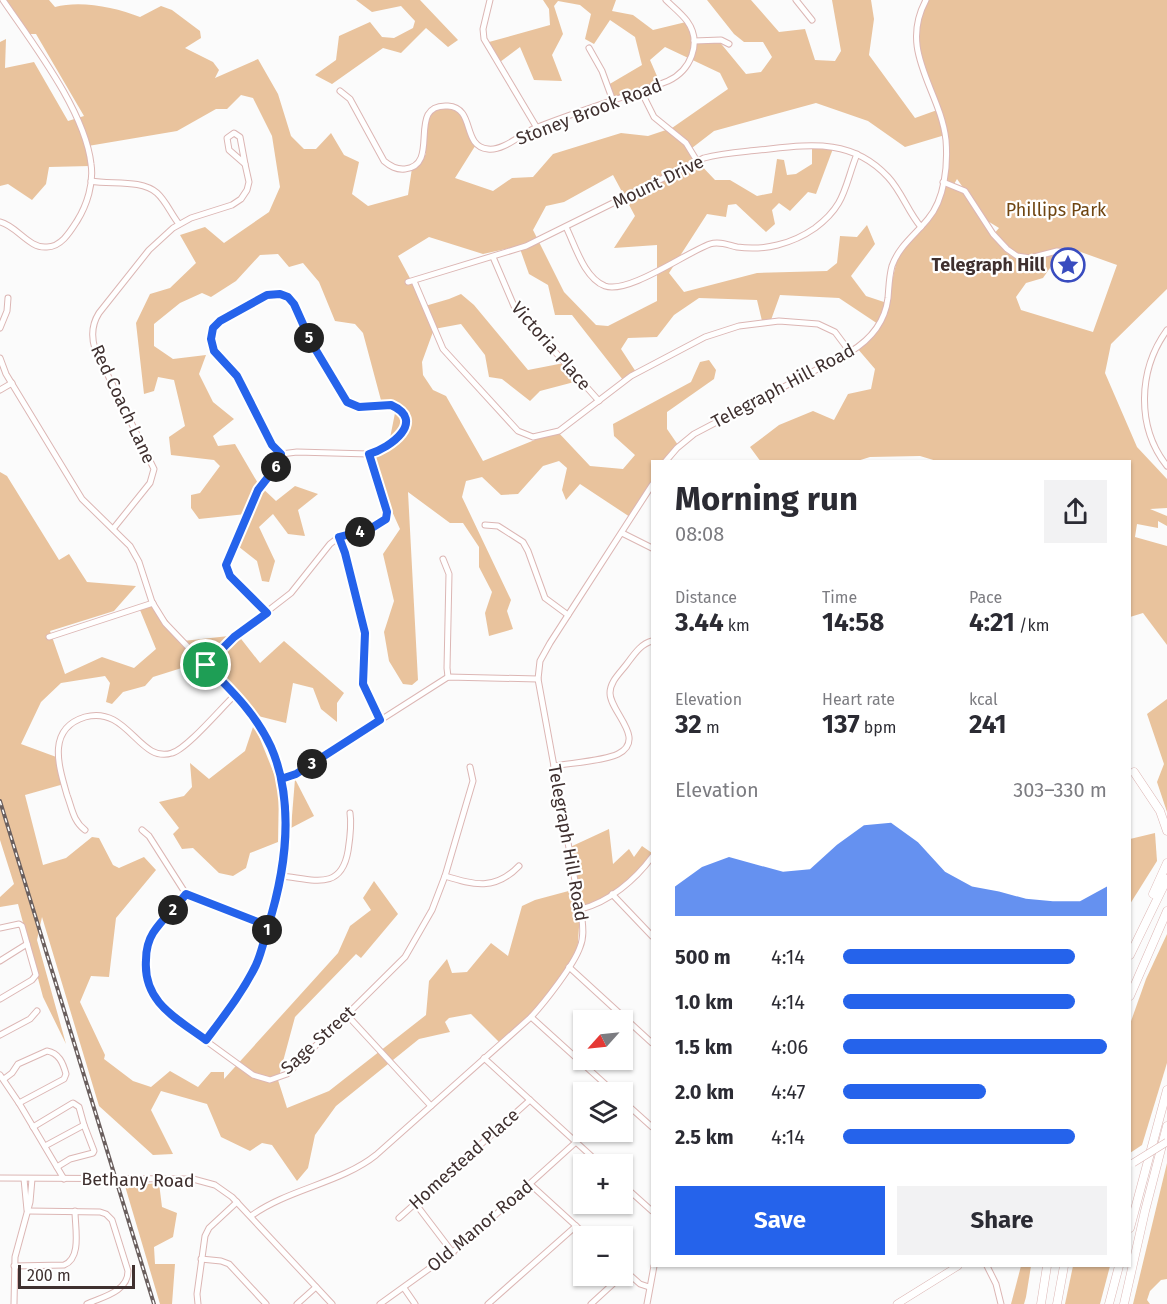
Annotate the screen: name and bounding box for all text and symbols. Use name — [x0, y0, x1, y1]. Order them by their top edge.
street label: Stoney Brook Road — [513, 74, 665, 150]
street label: Mount Drive — [609, 150, 707, 214]
park label: Phillips Park — [1006, 199, 1107, 221]
place icon: Telegraph Hill — [1050, 247, 1086, 283]
place label: Telegraph Hill — [932, 254, 1046, 276]
street label: Victoria Place — [507, 297, 595, 395]
pin: 5 — [294, 323, 324, 353]
text: 5 — [305, 328, 313, 347]
street label: Telegraph Hill Road — [708, 339, 858, 433]
street label: Red Coach Lane — [86, 341, 160, 467]
pin: 6 — [261, 452, 291, 482]
text: 6 — [271, 457, 281, 476]
text: Morning run — [675, 479, 858, 519]
button: share — [1044, 480, 1107, 543]
pin: 4 — [345, 517, 375, 547]
text: 4 — [355, 522, 365, 541]
text: 08:08 — [675, 522, 724, 546]
text: Distance — [675, 588, 737, 607]
text: Time — [822, 588, 857, 607]
text: Pace — [969, 588, 1002, 607]
text: 3.44 — [675, 607, 724, 638]
text: 14:58 — [822, 607, 884, 638]
text: 4:21 — [969, 607, 1015, 638]
text: km — [724, 616, 750, 635]
text: /km — [1015, 616, 1049, 635]
pin — [180, 639, 231, 690]
icon: arrive — [189, 648, 222, 681]
text: Elevation — [675, 690, 742, 709]
text: Heart rate — [822, 690, 895, 709]
text: kcal — [969, 690, 998, 709]
text: 32 — [675, 709, 702, 740]
text: 137 — [822, 709, 860, 740]
text: 241 — [969, 709, 1007, 740]
text: m — [702, 718, 720, 737]
text: bpm — [860, 718, 897, 737]
pin: 3 — [297, 749, 327, 779]
text: 3 — [308, 754, 316, 773]
street label: Telegraph Hill Road — [543, 763, 593, 923]
text: Elevation — [675, 778, 759, 802]
text: 303–330 m — [1013, 778, 1107, 802]
pin: 2 — [158, 895, 188, 925]
text: 2 — [169, 900, 177, 919]
pin: 1 — [252, 915, 282, 945]
text: 1 — [263, 920, 271, 939]
text: 500 m — [675, 945, 731, 969]
text: 4:14 — [771, 945, 805, 969]
text: 1.0 km — [675, 990, 733, 1014]
text: 4:14 — [771, 990, 805, 1014]
street label: Sage Street — [276, 1001, 360, 1079]
north arrow — [573, 1010, 633, 1070]
map controls — [573, 1010, 633, 1286]
text: 1.5 km — [675, 1035, 733, 1059]
text: 4:06 — [771, 1035, 808, 1059]
text: 2.0 km — [675, 1080, 734, 1104]
text: 4:47 — [771, 1080, 805, 1104]
button: layers — [573, 1082, 633, 1142]
street label: Homestead Place — [404, 1104, 524, 1214]
text: 2.5 km — [675, 1125, 734, 1149]
text: 4:14 — [771, 1125, 805, 1149]
button: + — [573, 1154, 633, 1214]
street label: Bethany Road — [81, 1168, 195, 1192]
street label: Old Manor Road — [423, 1175, 537, 1277]
button: Save — [675, 1186, 885, 1255]
button: Share — [897, 1186, 1107, 1255]
button: − — [573, 1226, 633, 1286]
scale bar — [18, 1262, 135, 1290]
text: 200 m — [27, 1266, 71, 1285]

